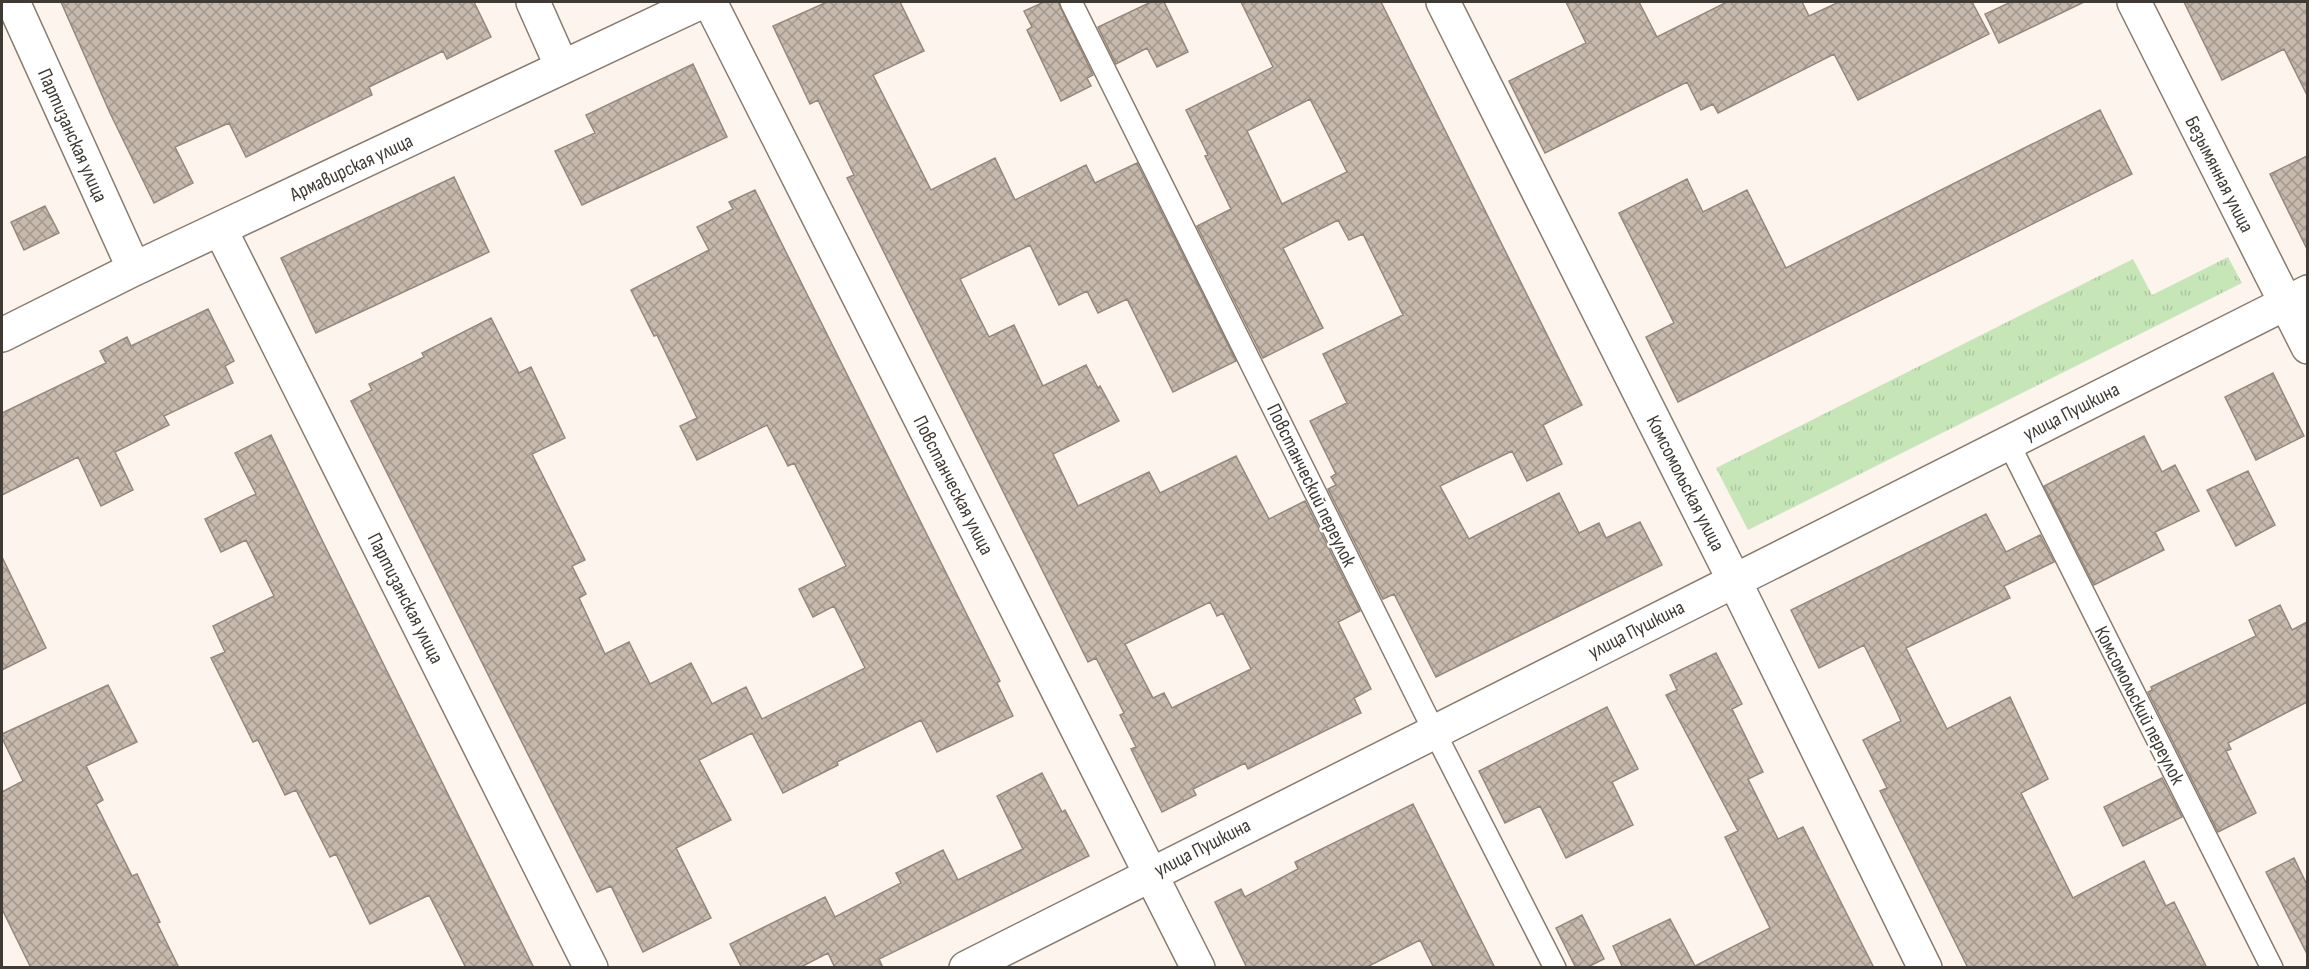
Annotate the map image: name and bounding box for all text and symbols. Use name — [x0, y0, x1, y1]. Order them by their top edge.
street label: Партизанская улица — [32, 65, 112, 206]
street label: Безымянная улица — [2179, 112, 2259, 237]
street label: Армавирская улица — [285, 129, 417, 207]
street label: улица Пушкина — [2019, 377, 2124, 446]
street label: Повстанческий переулок — [1261, 400, 1361, 571]
street label: Повстанческая улица — [908, 412, 998, 559]
street label: Комсомольская улица — [1641, 412, 1730, 555]
street label: Партизанская улица — [362, 529, 448, 668]
street label: улица Пушкина — [1584, 595, 1689, 664]
street label: Комсомольский переулок — [2089, 622, 2190, 789]
street label: улица Пушкина — [1150, 813, 1255, 882]

